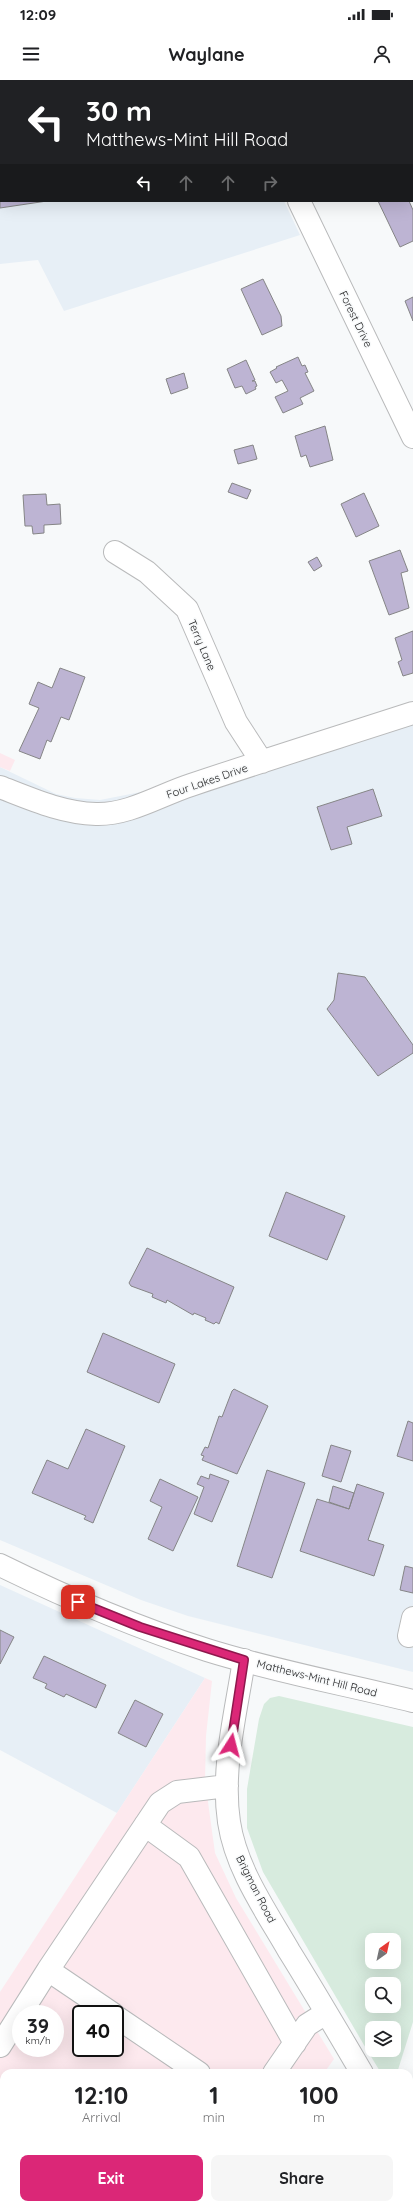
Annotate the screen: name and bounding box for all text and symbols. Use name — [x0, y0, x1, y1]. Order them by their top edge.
text: 12:09 — [20, 5, 56, 24]
icon: menu — [20, 43, 42, 65]
text: Waylane — [168, 43, 245, 66]
icon: person — [371, 43, 393, 65]
text: 30 m — [86, 93, 152, 128]
icon: left — [20, 96, 72, 148]
text: Matthews-Mint Hill Road — [86, 128, 288, 151]
icon: left — [133, 172, 155, 194]
icon: ahead — [175, 172, 197, 194]
icon: ahead — [217, 172, 239, 194]
icon: right — [259, 172, 281, 194]
street label: Forest Drive — [336, 288, 376, 350]
street label: Terry Lane — [185, 617, 219, 673]
street label: Four Lakes Drive — [164, 761, 250, 801]
pin — [61, 1585, 95, 1619]
icon: arrive — [67, 1591, 89, 1613]
street label: Matthews-Mint Hill Road — [255, 1656, 379, 1700]
position arrow — [210, 1724, 252, 1766]
street label: Brigman Road — [233, 1853, 279, 1925]
north arrow — [365, 1933, 401, 1969]
map controls — [365, 1933, 401, 2057]
button: search — [365, 1977, 401, 2013]
speed limit sign: 40 — [72, 2005, 124, 2057]
text: 39 — [27, 2013, 49, 2038]
button: layers — [365, 2021, 401, 2057]
text: km/h — [25, 2034, 51, 2047]
text: 12:10 — [75, 2080, 128, 2110]
text: 1 — [209, 2080, 219, 2110]
text: 100 — [300, 2080, 338, 2110]
text: Arrival — [82, 2109, 121, 2125]
text: min — [203, 2109, 225, 2125]
text: m — [313, 2109, 325, 2125]
button: Exit — [20, 2155, 203, 2201]
button: Share — [211, 2155, 393, 2201]

